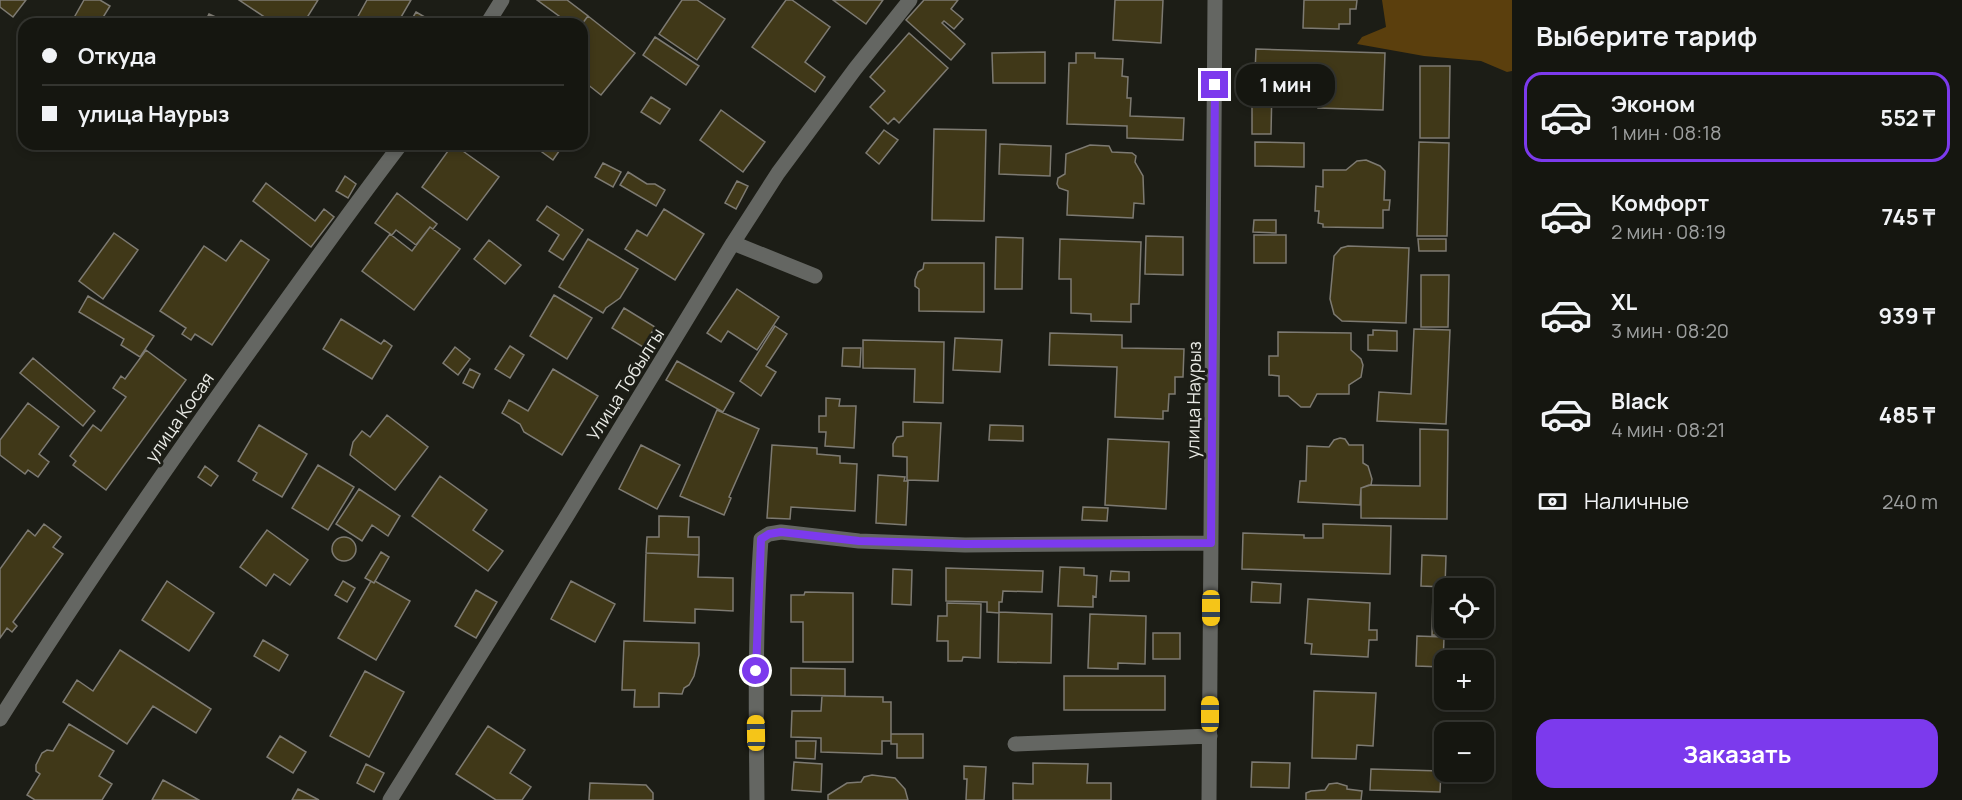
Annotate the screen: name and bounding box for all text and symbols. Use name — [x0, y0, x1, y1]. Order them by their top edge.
text: Выберите тариф — [1536, 17, 1757, 54]
text: Откуда — [78, 41, 157, 71]
callout: 1 мин — [1236, 64, 1335, 106]
route end — [1201, 71, 1228, 98]
text: 1 мин — [1260, 71, 1311, 98]
text: Эконом — [1611, 89, 1695, 119]
icon: car — [1539, 90, 1593, 144]
text: улица Наурыз — [78, 99, 229, 129]
text: 552 ₸ — [1880, 103, 1935, 133]
text: 1 мин · 08:18 — [1611, 119, 1722, 146]
text: Комфорт — [1611, 188, 1709, 218]
icon: car — [1539, 189, 1593, 243]
text: 745 ₸ — [1881, 202, 1935, 232]
text: 2 мин · 08:19 — [1611, 218, 1726, 245]
text: XL — [1611, 287, 1637, 317]
icon: car — [1539, 288, 1593, 342]
text: 939 ₸ — [1878, 301, 1935, 331]
text: 3 мин · 08:20 — [1611, 317, 1729, 344]
street label: Улица Тобылгы — [581, 323, 669, 445]
street label: улица Наурыз — [1180, 341, 1206, 459]
street label: улица Косая — [139, 367, 219, 467]
text: Black — [1611, 386, 1668, 416]
icon: car — [1539, 387, 1593, 441]
text: 485 ₸ — [1879, 400, 1935, 430]
text: 4 мин · 08:21 — [1611, 416, 1725, 443]
icon: cash — [1536, 485, 1569, 518]
text: Наличные — [1584, 486, 1689, 516]
text: 240 m — [1882, 488, 1938, 515]
map controls — [1434, 578, 1494, 782]
button: locate — [1434, 578, 1494, 638]
car — [1202, 590, 1220, 626]
button: + — [1434, 650, 1494, 710]
route start — [742, 657, 769, 684]
car — [1201, 696, 1219, 732]
car — [747, 715, 765, 751]
button: Заказать — [1536, 719, 1938, 788]
button: − — [1434, 722, 1494, 782]

